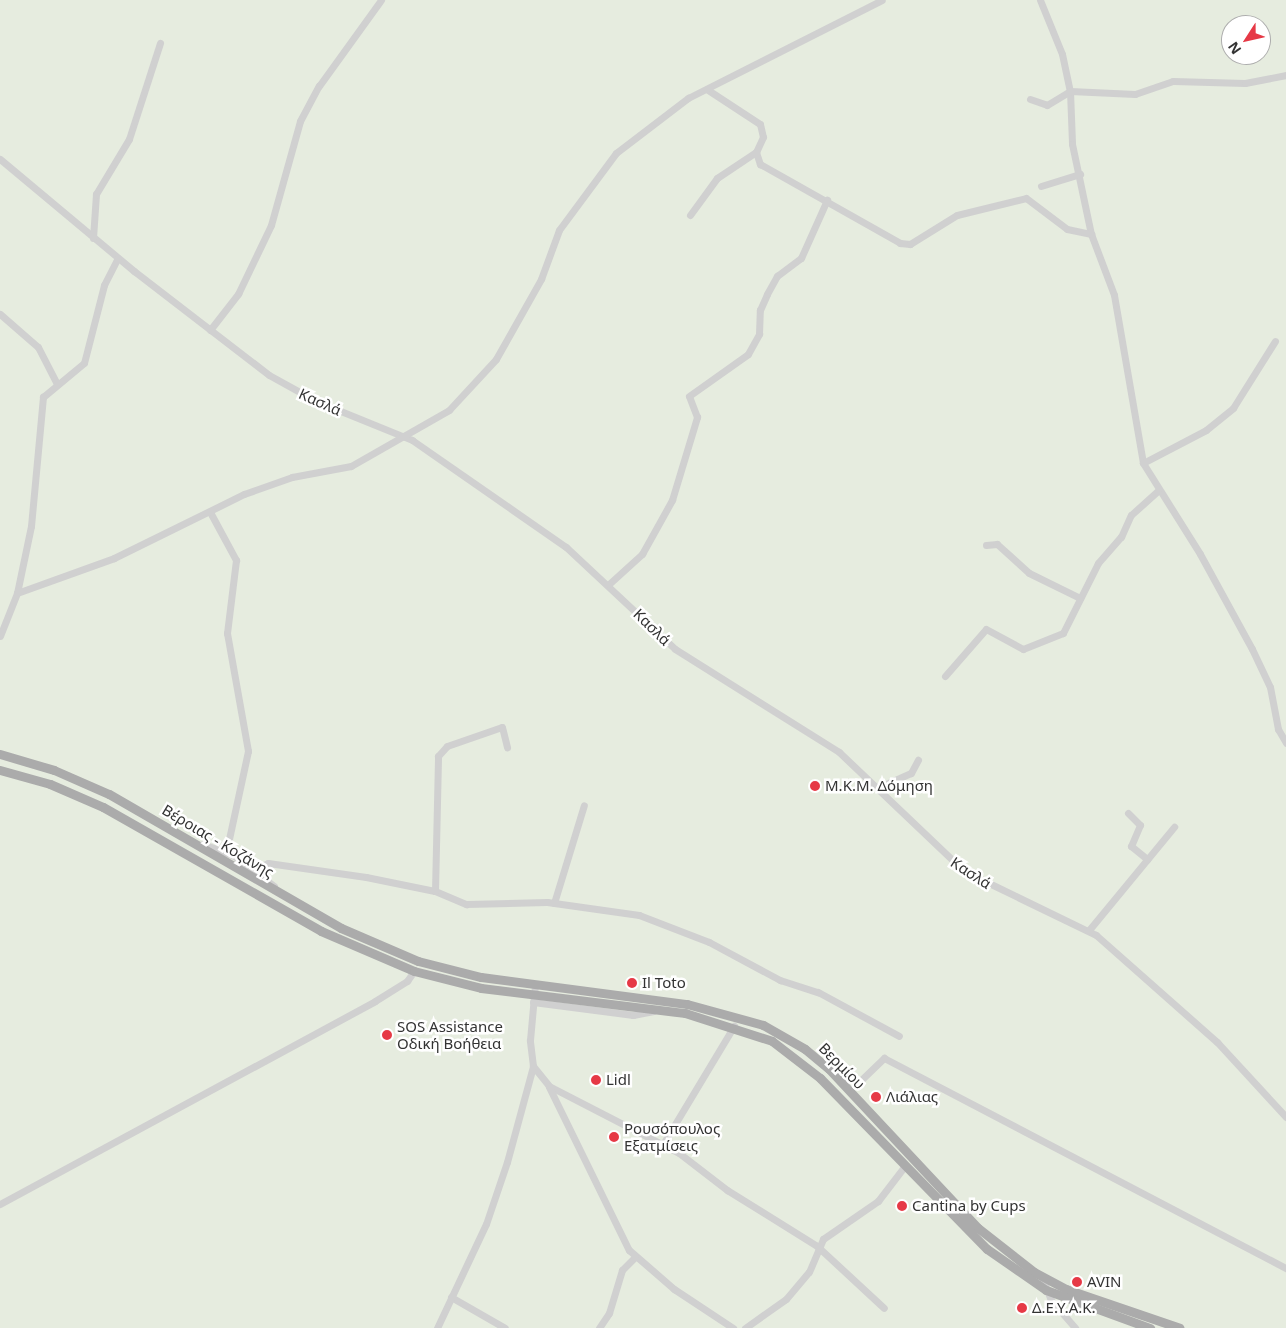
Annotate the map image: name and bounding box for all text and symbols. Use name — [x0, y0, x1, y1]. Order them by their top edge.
north arrow — [1221, 15, 1271, 65]
text: N — [1223, 38, 1245, 58]
street label: Κασλά — [296, 385, 344, 419]
street label: Κασλά — [630, 605, 674, 649]
place label: Μ.Κ.Μ. Δόμηση — [825, 777, 933, 795]
marker: Μ.Κ.Μ. Δόμηση — [809, 780, 821, 792]
street label: Βέροιας - Κοζάνης — [159, 801, 277, 881]
street label: Κασλά — [947, 853, 995, 893]
place label: Il Toto — [642, 974, 686, 992]
marker: Il Toto — [626, 977, 638, 989]
place label: SOS Assistance Οδική Βοήθεια — [397, 1017, 503, 1052]
marker: SOS Assistance Οδική Βοήθεια — [381, 1029, 393, 1041]
street label: Βερμίου — [815, 1039, 869, 1093]
place label: Lidl — [606, 1071, 631, 1089]
marker: Lidl — [590, 1074, 602, 1086]
place label: Λιάλιας — [886, 1088, 938, 1106]
marker: Λιάλιας — [870, 1091, 882, 1103]
place label: Ρουσόπουλος Εξατμίσεις — [624, 1119, 720, 1154]
marker: Ρουσόπουλος Εξατμίσεις — [608, 1131, 620, 1143]
place label: Cantina by Cups — [912, 1197, 1026, 1215]
marker: Cantina by Cups — [896, 1200, 908, 1212]
place label: AVIN — [1087, 1273, 1121, 1291]
marker: AVIN — [1071, 1276, 1083, 1288]
place label: Δ.Ε.Υ.Α.Κ. — [1032, 1299, 1096, 1317]
marker: Δ.Ε.Υ.Α.Κ. — [1016, 1302, 1028, 1314]

